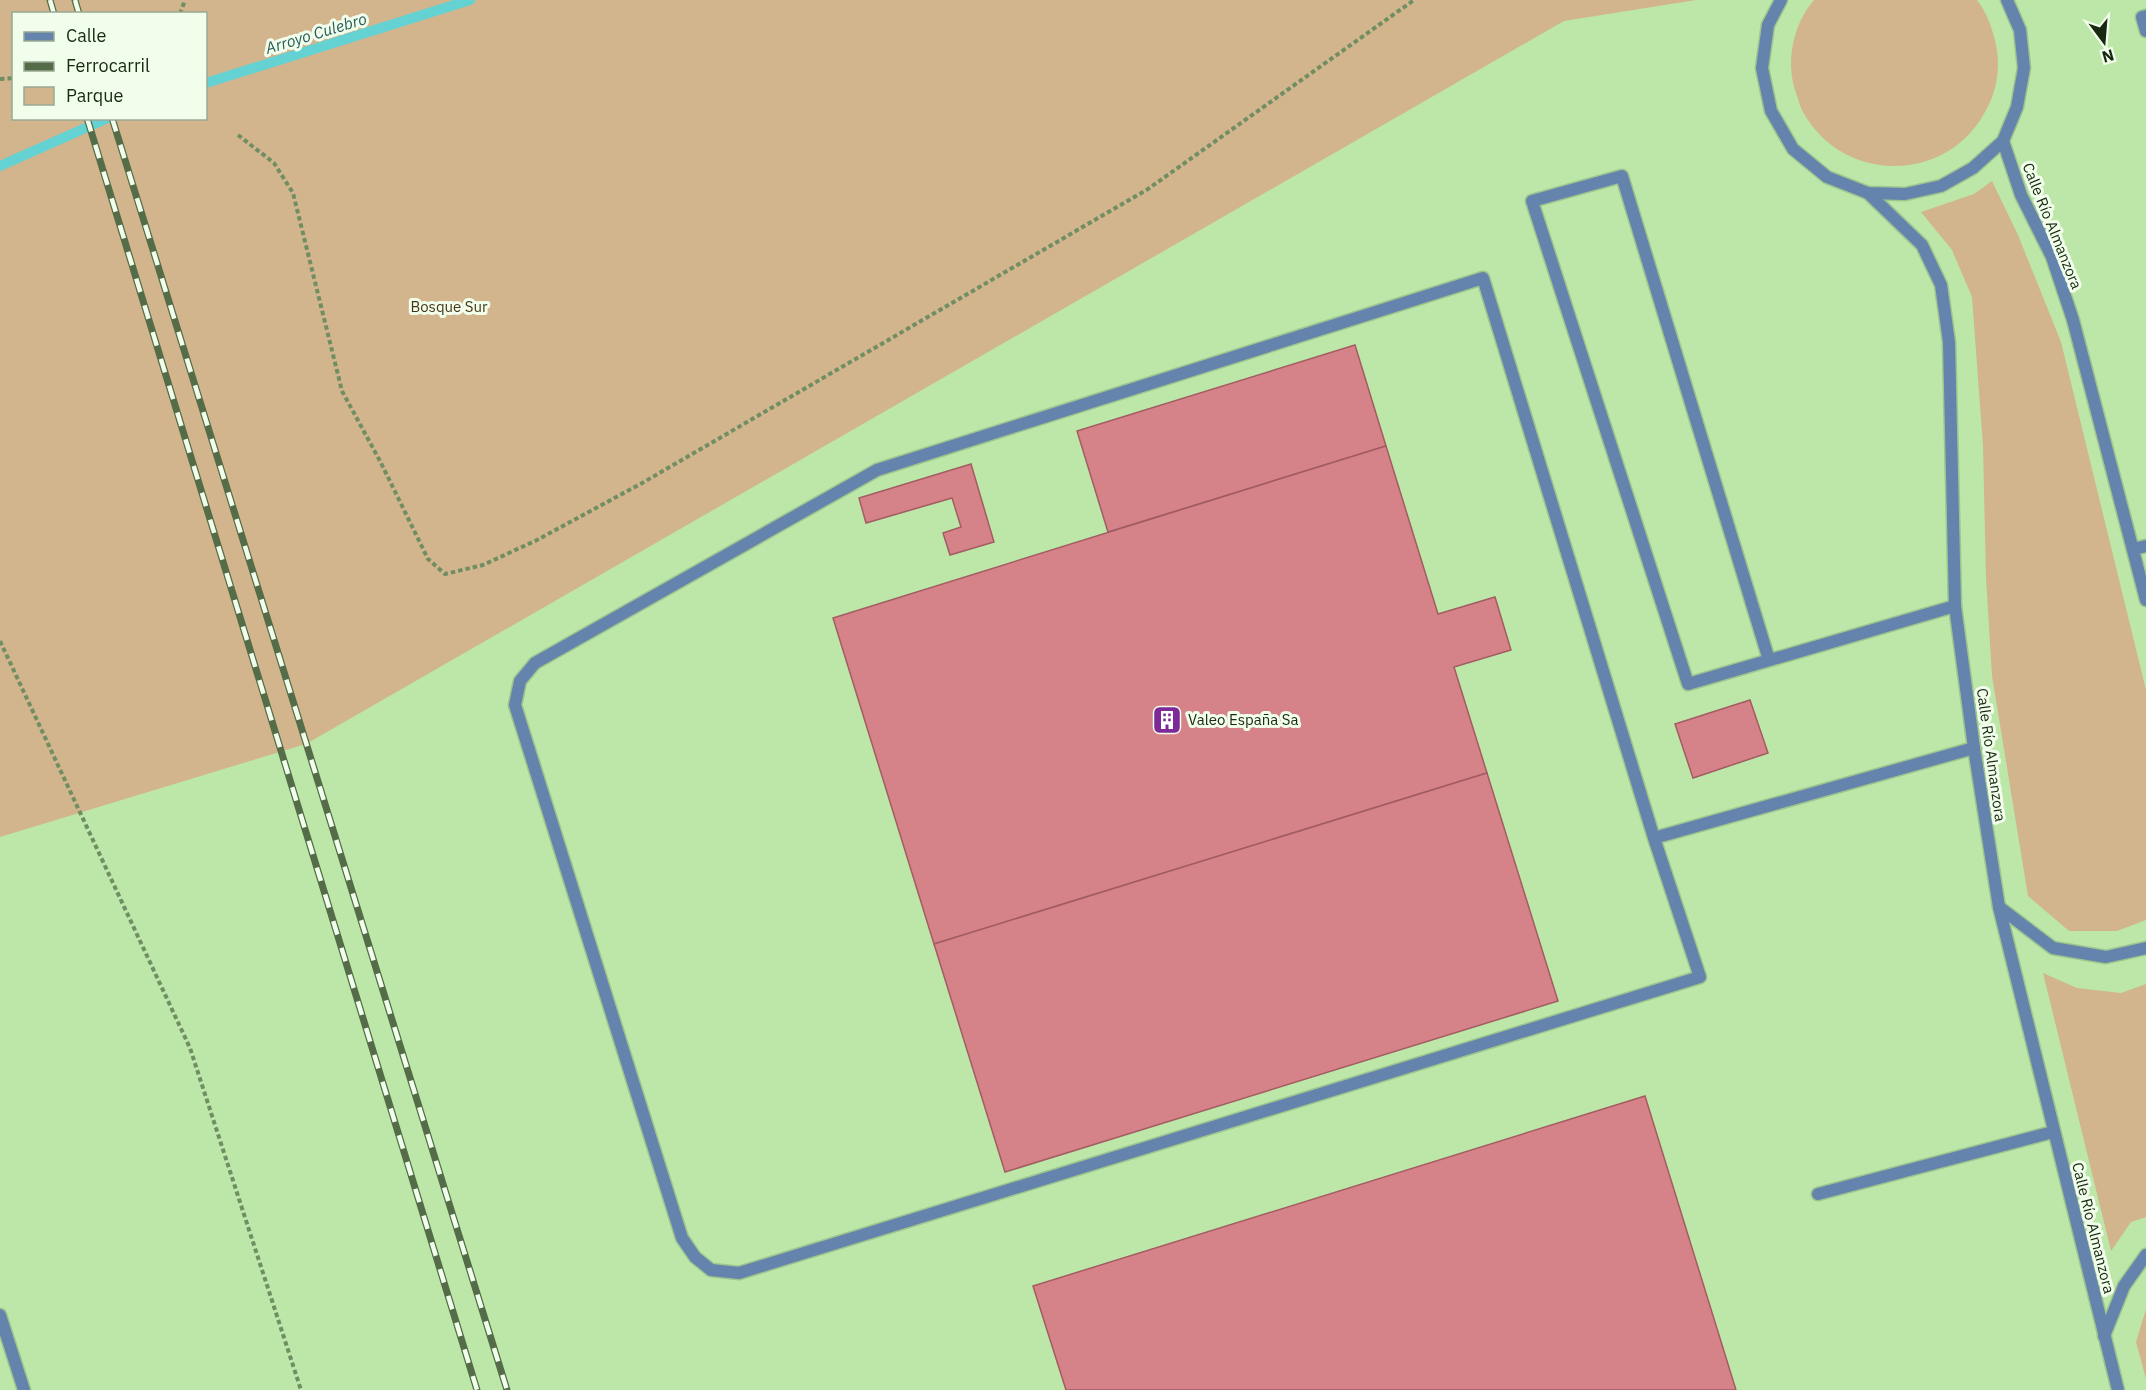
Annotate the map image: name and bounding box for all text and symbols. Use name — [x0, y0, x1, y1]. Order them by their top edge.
water label: Arroyo Culebro — [262, 8, 369, 58]
legend — [12, 12, 207, 120]
north arrow — [2074, 12, 2134, 72]
text: Calle — [66, 24, 106, 47]
text: N — [2100, 45, 2116, 68]
text: Ferrocarril — [66, 54, 150, 77]
text: Parque — [66, 84, 124, 107]
street label: Calle Río Almanzora — [2018, 160, 2086, 292]
park label: Bosque Sur — [410, 297, 488, 316]
street label: Calle Río Almanzora — [1973, 687, 2010, 823]
building icon: Valeo España Sa — [1151, 704, 1183, 736]
place label: Valeo España Sa — [1188, 710, 1299, 729]
street label: Calle Río Almanzora — [2068, 1160, 2119, 1295]

